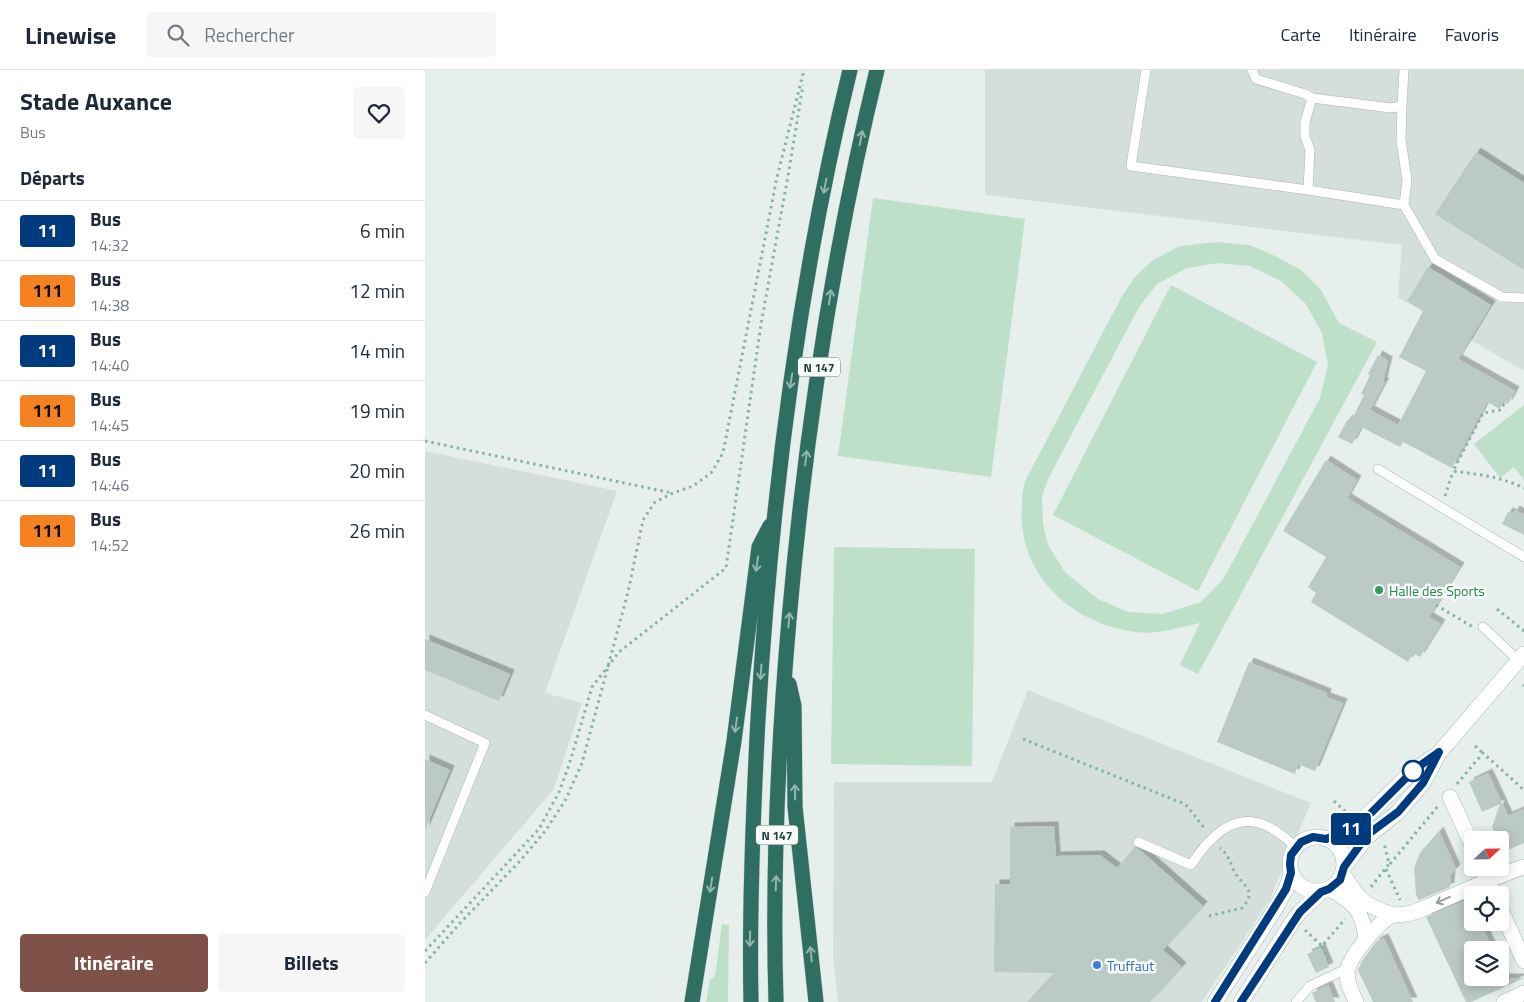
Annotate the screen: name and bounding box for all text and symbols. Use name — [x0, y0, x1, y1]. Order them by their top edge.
search box — [146, 12, 496, 57]
text: Linewise — [25, 17, 116, 53]
text: Rechercher — [204, 20, 295, 49]
icon: search — [164, 21, 192, 49]
text: Carte — [1280, 21, 1321, 48]
text: Itinéraire — [1349, 21, 1417, 48]
text: Favoris — [1445, 21, 1499, 48]
text: Stade Auxance — [20, 83, 172, 119]
button: heart — [353, 87, 405, 139]
text: Bus — [20, 120, 46, 144]
one-way arrow — [856, 130, 866, 146]
text: Départs — [20, 163, 85, 192]
one-way arrow — [820, 178, 830, 194]
text: Bus — [90, 204, 121, 233]
text: 6 min — [360, 216, 405, 245]
text: 11 — [37, 217, 58, 244]
text: 14:32 — [90, 233, 129, 257]
text: Bus — [90, 264, 121, 293]
text: 12 min — [349, 276, 405, 305]
text: 111 — [32, 277, 63, 304]
one-way arrow — [826, 290, 836, 306]
text: 14:38 — [90, 293, 129, 317]
text: Bus — [90, 324, 121, 353]
text: 14 min — [349, 336, 405, 365]
text: 11 — [37, 337, 58, 364]
text: 14:40 — [90, 353, 129, 377]
road number: N 147 — [798, 358, 840, 376]
one-way arrow — [786, 372, 796, 388]
text: Bus — [90, 384, 121, 413]
text: 19 min — [349, 396, 405, 425]
text: 111 — [32, 397, 63, 424]
text: 14:45 — [90, 413, 129, 437]
text: Bus — [90, 444, 121, 473]
one-way arrow — [801, 450, 811, 466]
text: 20 min — [349, 456, 405, 485]
text: 11 — [37, 457, 58, 484]
text: 14:46 — [90, 473, 129, 497]
text: Bus — [90, 504, 121, 533]
text: 26 min — [349, 516, 405, 545]
text: 111 — [32, 517, 63, 544]
text: 14:52 — [90, 533, 129, 557]
one-way arrow — [752, 555, 762, 571]
place label: Halle des Sports — [1389, 580, 1485, 601]
marker: Halle des Sports — [1373, 584, 1385, 596]
one-way arrow — [784, 612, 794, 628]
one-way arrow — [757, 663, 766, 679]
one-way arrow — [731, 716, 741, 732]
unlabelled marker — [1402, 760, 1424, 782]
one-way arrow — [790, 784, 800, 800]
line badge: 11 — [1329, 813, 1373, 845]
text: 11 — [1341, 815, 1361, 842]
road number: N 147 — [756, 826, 798, 844]
north arrow — [1464, 831, 1509, 876]
map controls — [1464, 831, 1509, 986]
one-way arrow — [771, 876, 781, 892]
one-way arrow — [705, 877, 715, 893]
button: locate — [1464, 886, 1509, 931]
one-way arrow — [1436, 896, 1451, 905]
one-way arrow — [745, 930, 755, 947]
button: Itinéraire — [20, 934, 208, 992]
button: Billets — [218, 934, 405, 992]
button: layers — [1464, 941, 1509, 986]
one-way arrow — [806, 946, 816, 962]
place label: Truffaut — [1107, 955, 1154, 976]
marker: Truffaut — [1091, 959, 1103, 971]

